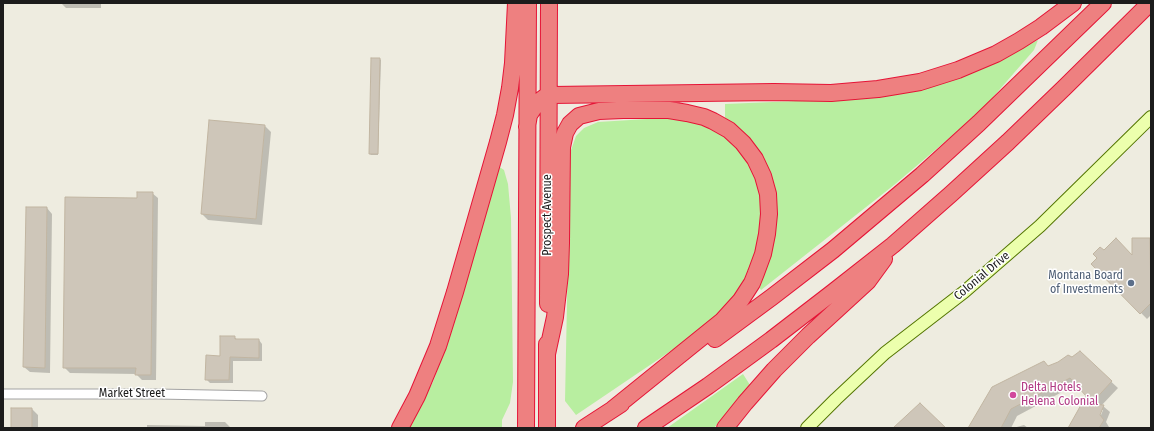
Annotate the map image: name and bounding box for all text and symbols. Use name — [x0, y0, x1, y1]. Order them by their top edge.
street label: Prospect Avenue — [541, 174, 555, 256]
street label: Colonial Drive — [951, 249, 1013, 303]
place label: Montana Board of Investments — [1048, 269, 1123, 297]
marker: Montana Board of Investments — [1126, 278, 1136, 288]
place label: Delta Hotels Helena Colonial — [1021, 381, 1098, 409]
street label: Market Street — [99, 387, 165, 401]
marker: Delta Hotels Helena Colonial — [1008, 390, 1018, 400]

